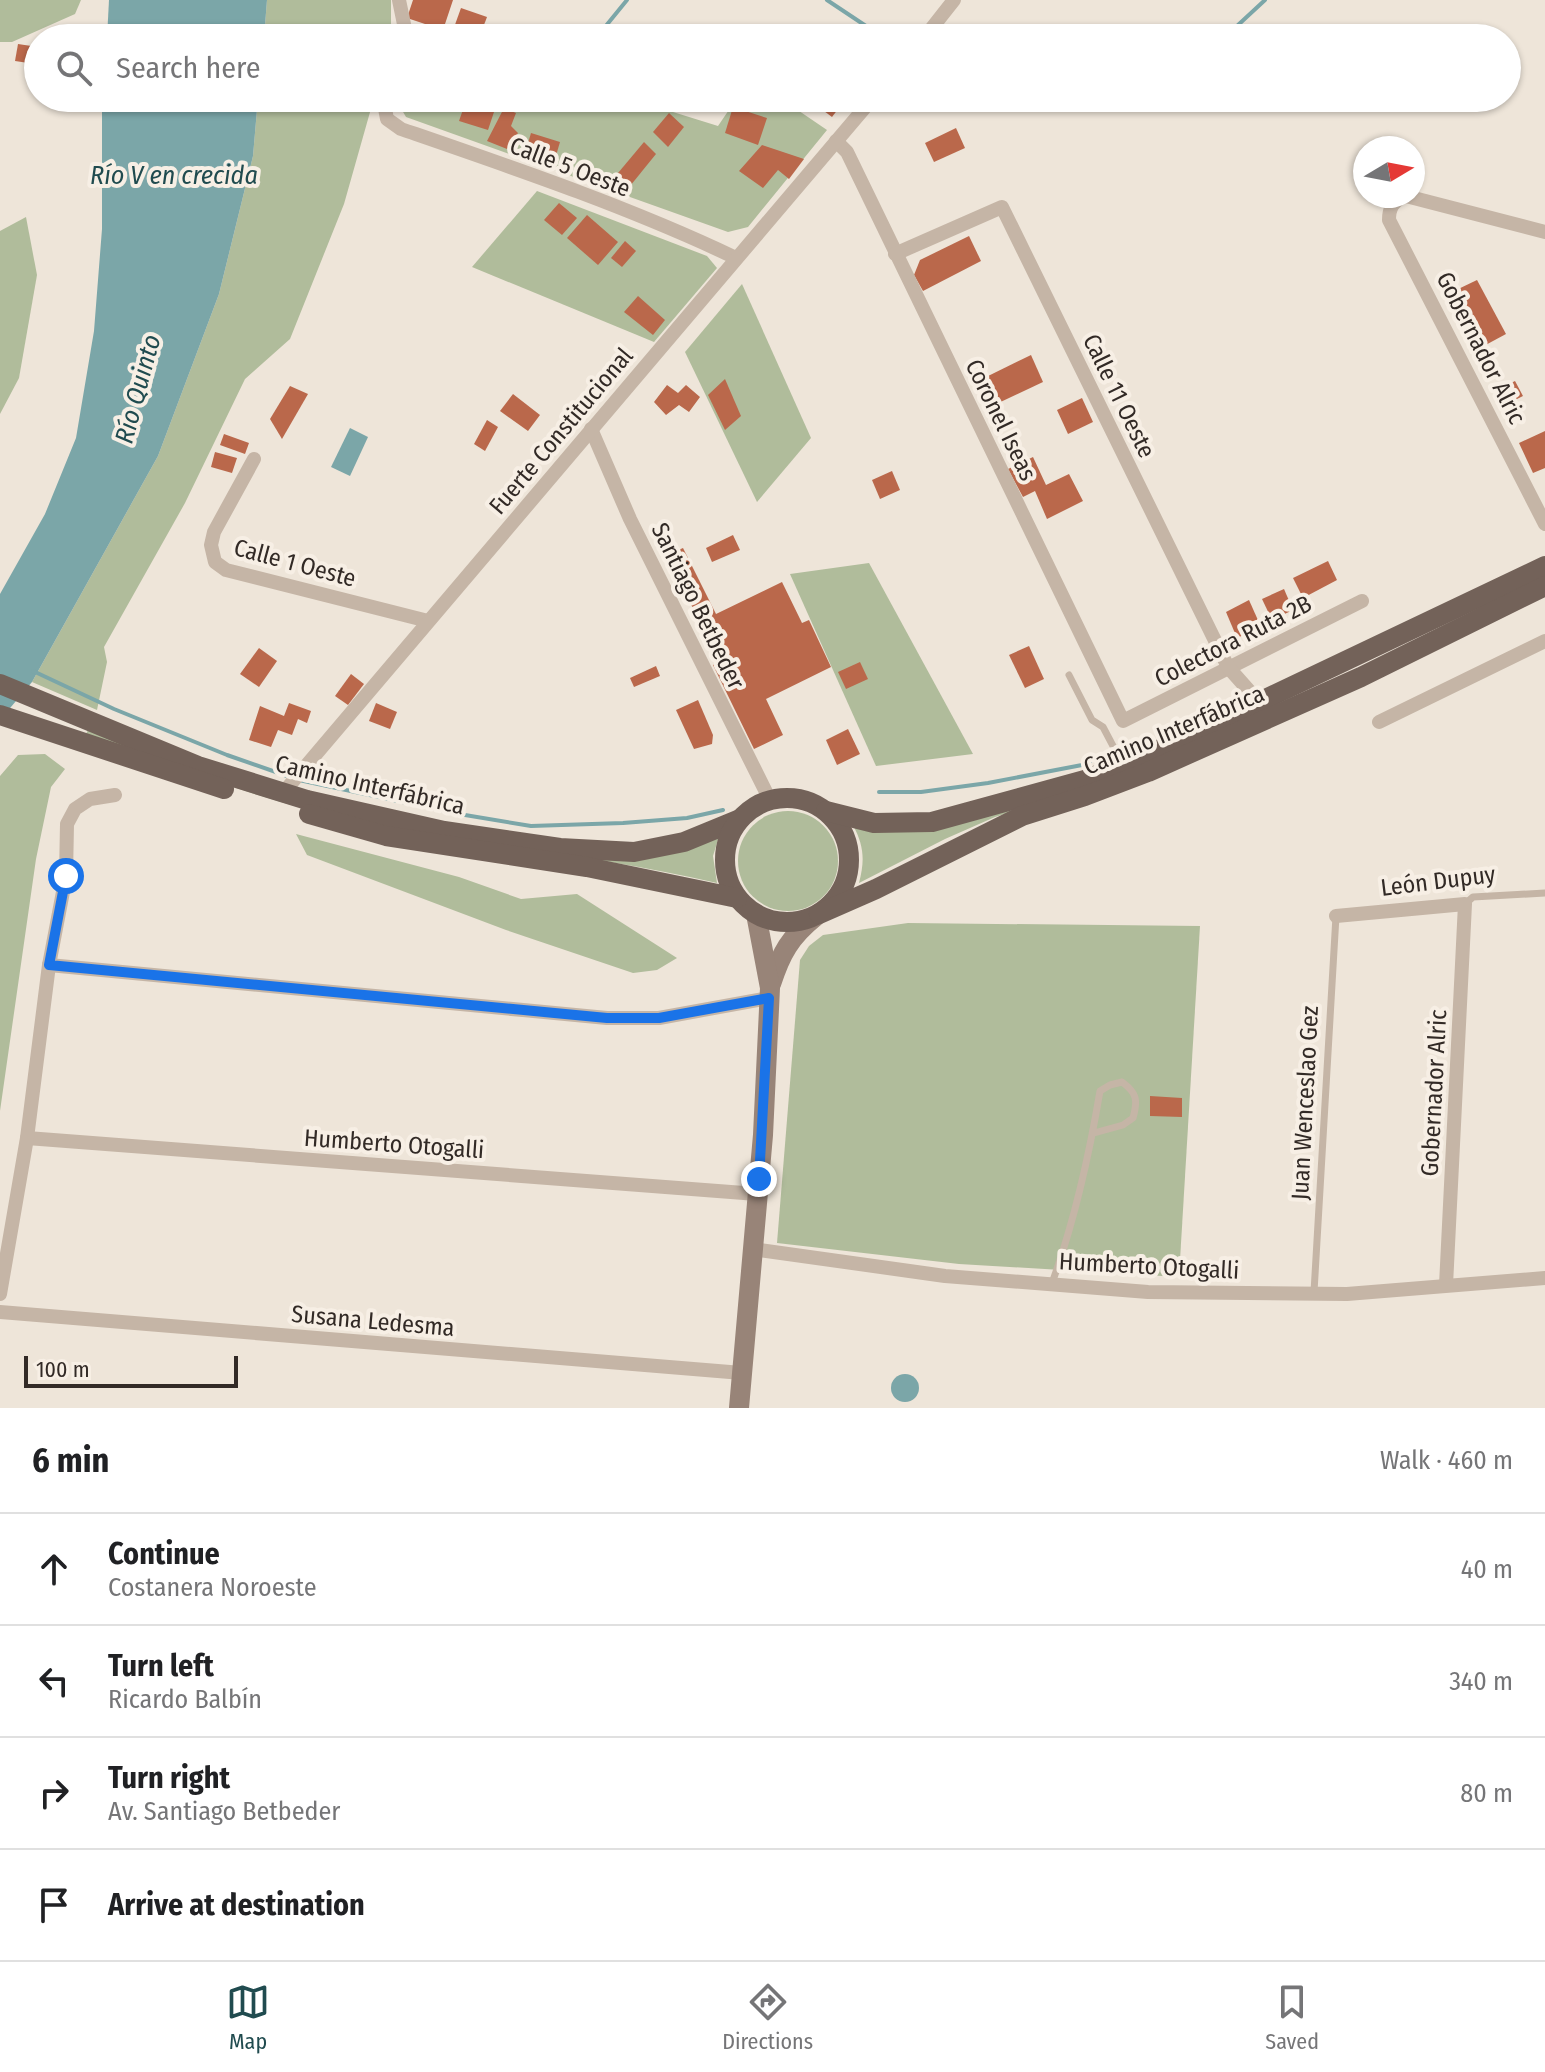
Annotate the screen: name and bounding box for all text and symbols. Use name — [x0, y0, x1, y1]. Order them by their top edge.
search box — [24, 24, 1521, 112]
icon: search — [52, 46, 96, 90]
text: Search here — [116, 50, 261, 86]
street label: Calle 5 Oeste — [506, 131, 634, 203]
north arrow — [1353, 136, 1425, 208]
water label: Río V en crecida — [90, 160, 258, 191]
street label: Gobernador Alric — [1431, 267, 1531, 429]
street label: Calle 11 Oeste — [1077, 330, 1161, 462]
water label: Río Quinto — [109, 331, 167, 447]
street label: Fuerte Constitucional — [483, 342, 639, 520]
street label: Coronel Iseas — [960, 355, 1042, 485]
street label: Santiago Betbeder — [646, 518, 751, 694]
street label: Calle 1 Oeste — [231, 533, 359, 593]
street label: Colectora Ruta 2B — [1150, 589, 1316, 693]
street label: Camino Interfábrica — [1080, 679, 1268, 781]
street label: Camino Interfábrica — [273, 750, 467, 820]
route start — [48, 858, 84, 894]
street label: León Dupuy — [1379, 860, 1497, 902]
street label: Juan Wenceslao Gez — [1286, 1005, 1324, 1201]
street label: Gobernador Alric — [1416, 1009, 1452, 1177]
street label: Humberto Otogalli — [303, 1124, 485, 1164]
route end — [741, 1161, 777, 1197]
street label: Humberto Otogalli — [1058, 1247, 1240, 1285]
street label: Susana Ledesma — [290, 1300, 456, 1342]
scale bar — [24, 1352, 238, 1388]
text: 100 m — [36, 1356, 90, 1383]
text: 6 min — [32, 1440, 109, 1481]
text: Walk · 460 m — [1380, 1445, 1513, 1476]
text: Continue — [108, 1536, 220, 1572]
icon: ahead — [32, 1547, 76, 1591]
text: 40 m — [1461, 1554, 1513, 1585]
text: Costanera Noroeste — [108, 1572, 317, 1603]
text: Turn left — [108, 1648, 214, 1684]
icon: left — [32, 1659, 76, 1703]
text: 340 m — [1449, 1666, 1513, 1697]
text: Ricardo Balbín — [108, 1684, 262, 1715]
text: Turn right — [108, 1760, 230, 1796]
icon: right — [32, 1771, 76, 1815]
text: 80 m — [1460, 1778, 1513, 1809]
text: Av. Santiago Betbeder — [108, 1796, 340, 1827]
icon: arrive — [32, 1883, 76, 1927]
text: Arrive at destination — [108, 1887, 365, 1923]
tab: Map — [226, 1980, 270, 2055]
tab: Directions — [722, 1980, 813, 2055]
tab: Saved — [1265, 1980, 1319, 2055]

